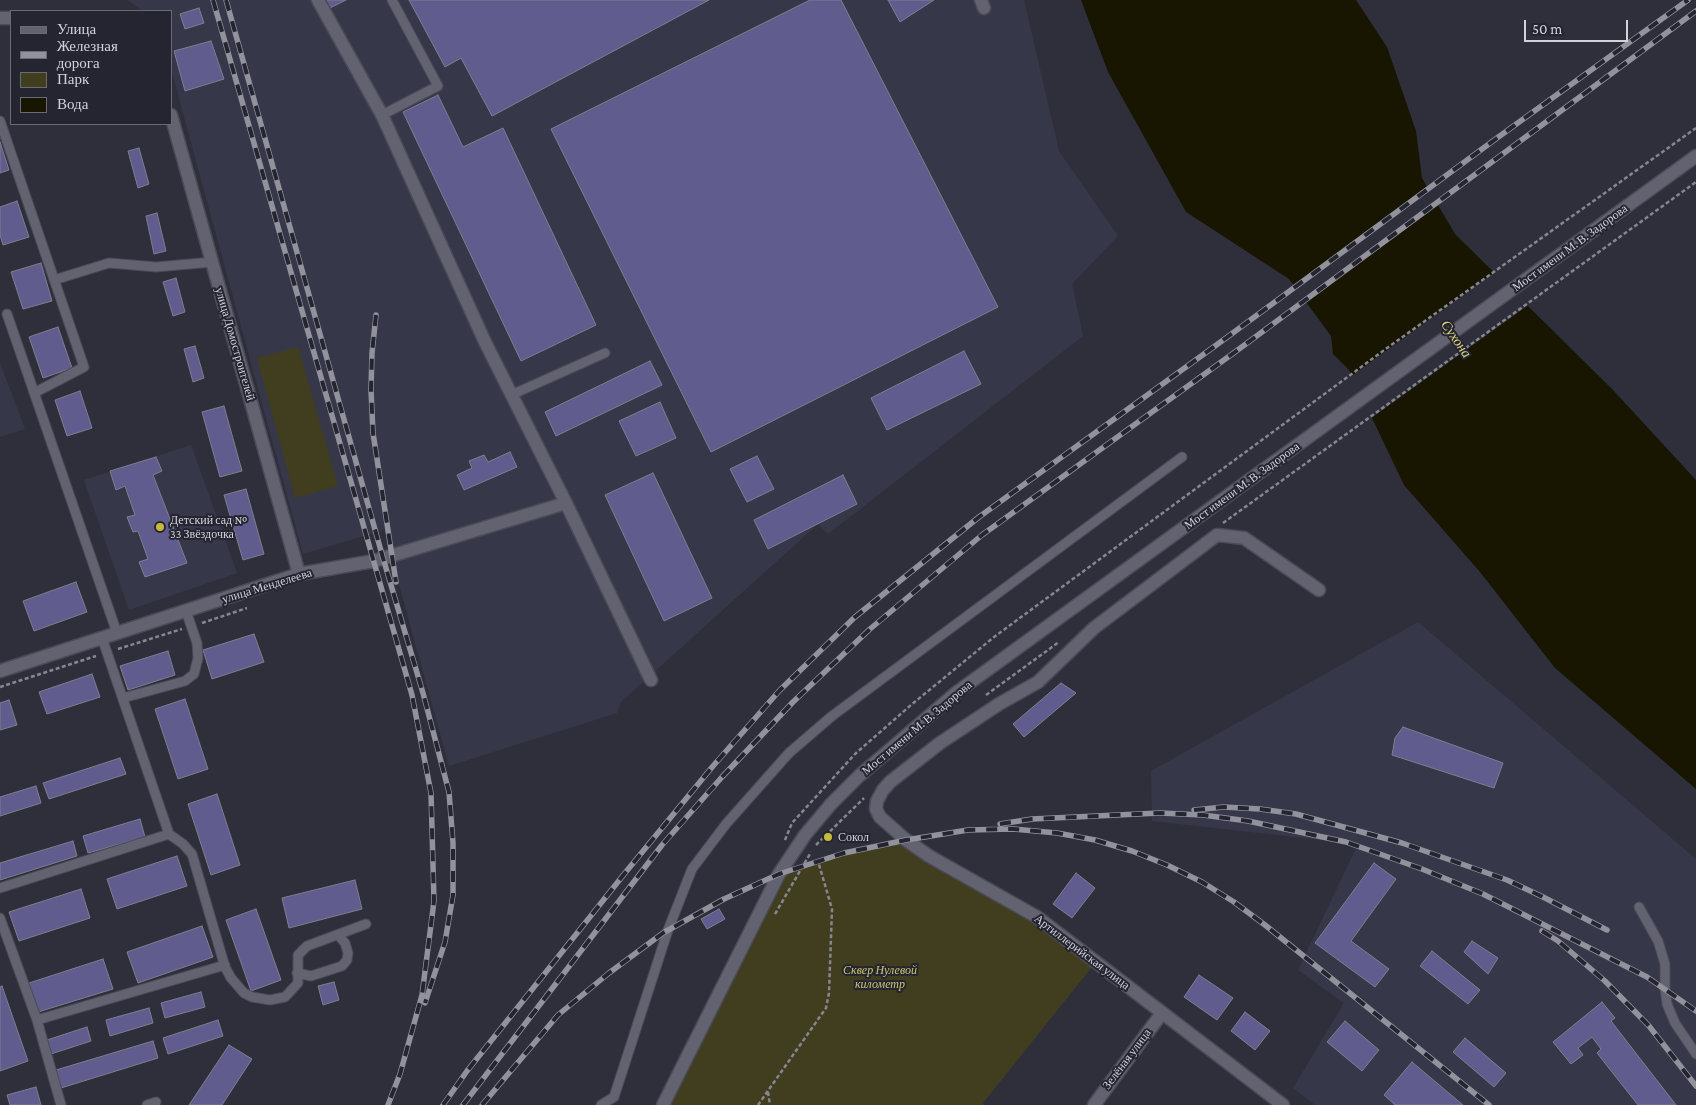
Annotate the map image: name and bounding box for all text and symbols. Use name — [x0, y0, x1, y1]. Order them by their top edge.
legend — [10, 10, 172, 125]
scale bar — [1526, 10, 1630, 42]
text: Улица — [57, 21, 96, 37]
text: 50 m — [1532, 21, 1562, 37]
text: Железная дорога — [57, 38, 118, 71]
text: Парк — [57, 71, 89, 87]
text: Вода — [57, 96, 88, 112]
street label: Мост имени М. В. Задорова — [1510, 201, 1630, 295]
street label: улица Домостроителей — [212, 286, 258, 402]
water label: Сухона — [1437, 317, 1475, 361]
street label: Мост имени М. В. Задорова — [1182, 439, 1302, 533]
place label: Детский сад № 33 Звёздочка — [170, 513, 247, 541]
marker: Детский сад № 33 Звёздочка — [154, 521, 166, 533]
street label: улица Менделеева — [220, 566, 314, 606]
street label: Мост имени М. В. Задорова — [859, 678, 975, 778]
place label: Сокол — [838, 830, 869, 844]
marker: Сокол — [822, 831, 834, 843]
street label: Артиллерийская улица — [1031, 911, 1133, 993]
park label: Сквер Нулевой километр — [843, 963, 917, 991]
street label: Зелёная улица — [1100, 1026, 1154, 1092]

